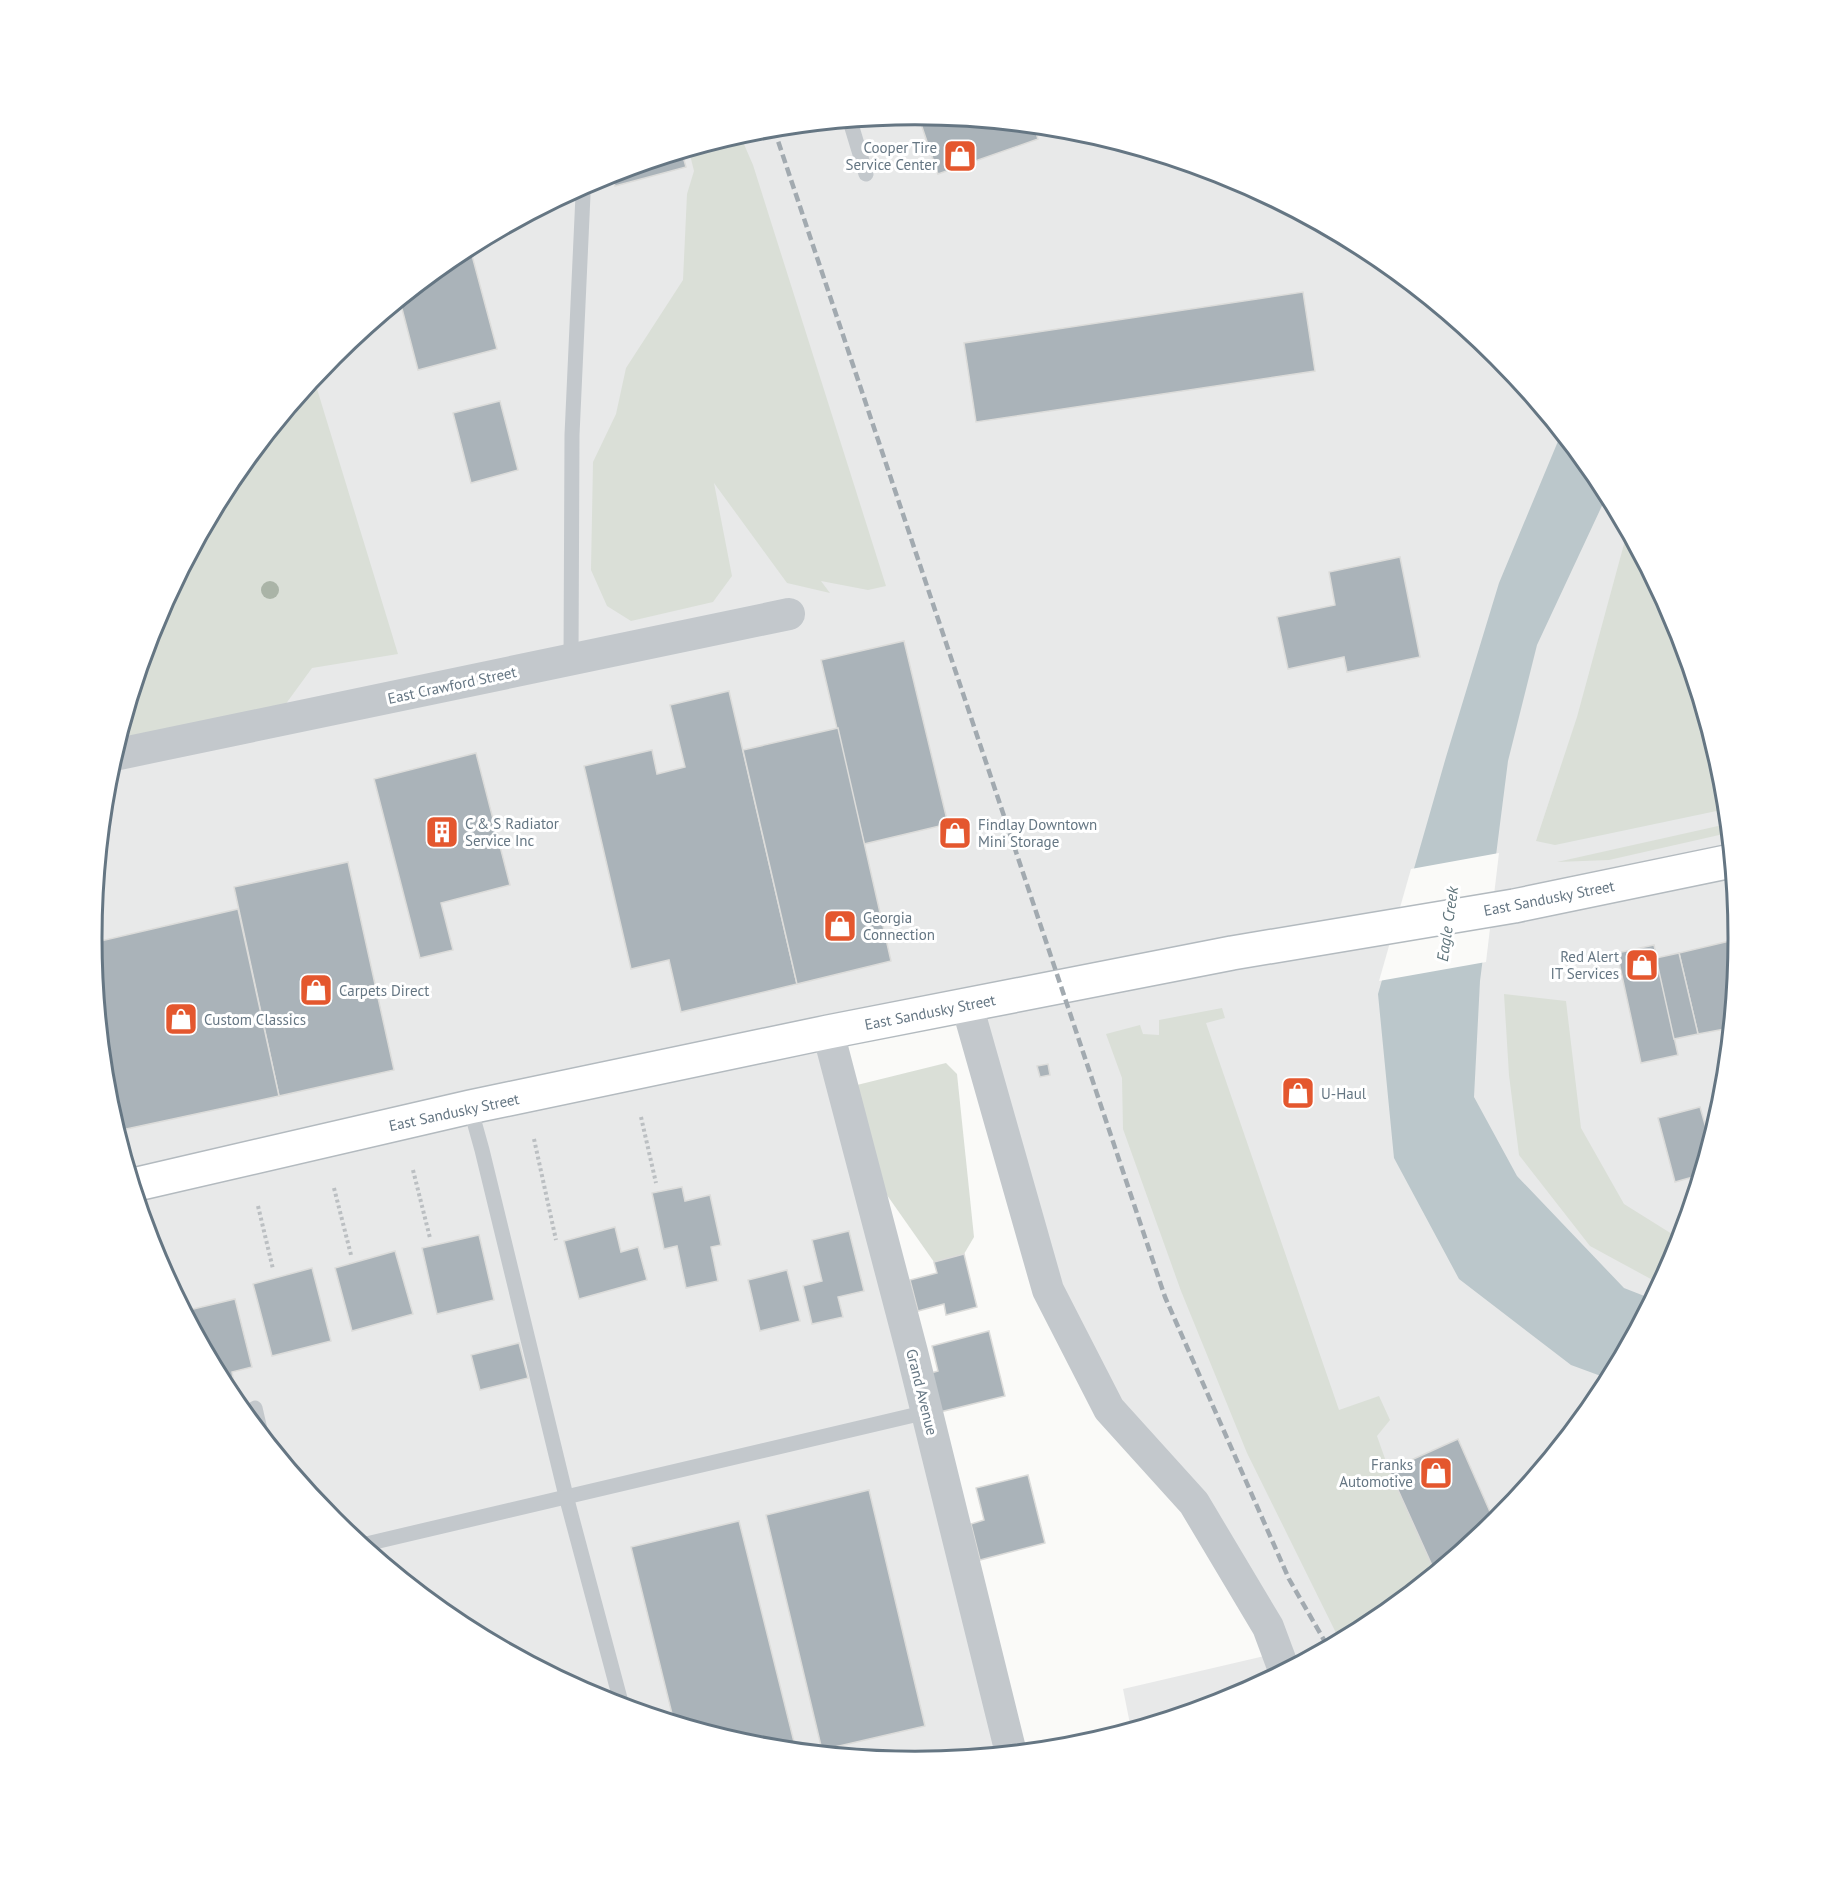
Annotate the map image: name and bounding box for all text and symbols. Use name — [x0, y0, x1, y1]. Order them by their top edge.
place label: Cooper Tire Service Center — [846, 138, 937, 174]
shop icon: Cooper Tire Service Center — [942, 138, 978, 174]
street label: East Crawford Street — [386, 662, 518, 708]
building icon: C & S Radiator Service Inc — [424, 814, 460, 850]
place label: C & S Radiator Service Inc — [465, 814, 559, 850]
shop icon: Findlay Downtown Mini Storage — [937, 815, 973, 851]
place label: Findlay Downtown Mini Storage — [978, 815, 1097, 851]
street label: East Sandusky Street — [1482, 876, 1616, 920]
water label: Eagle Creek — [1432, 884, 1462, 963]
shop icon: Georgia Connection — [822, 908, 858, 944]
place label: Georgia Connection — [863, 908, 935, 944]
place label: Red Alert IT Services — [1551, 947, 1619, 983]
shop icon: Red Alert IT Services — [1624, 947, 1660, 983]
shop icon: Carpets Direct — [298, 972, 334, 1008]
place label: Carpets Direct — [339, 981, 429, 1000]
street label: East Sandusky Street — [863, 990, 997, 1034]
shop icon: Custom Classics — [163, 1001, 199, 1037]
place label: Custom Classics — [204, 1010, 306, 1029]
shop icon: U-Haul — [1280, 1075, 1316, 1111]
place label: U-Haul — [1321, 1084, 1367, 1103]
street label: East Sandusky Street — [387, 1089, 521, 1135]
street label: Grand Avenue — [902, 1347, 942, 1437]
place label: Franks Automotive — [1339, 1455, 1413, 1491]
shop icon: Franks Automotive — [1418, 1455, 1454, 1491]

